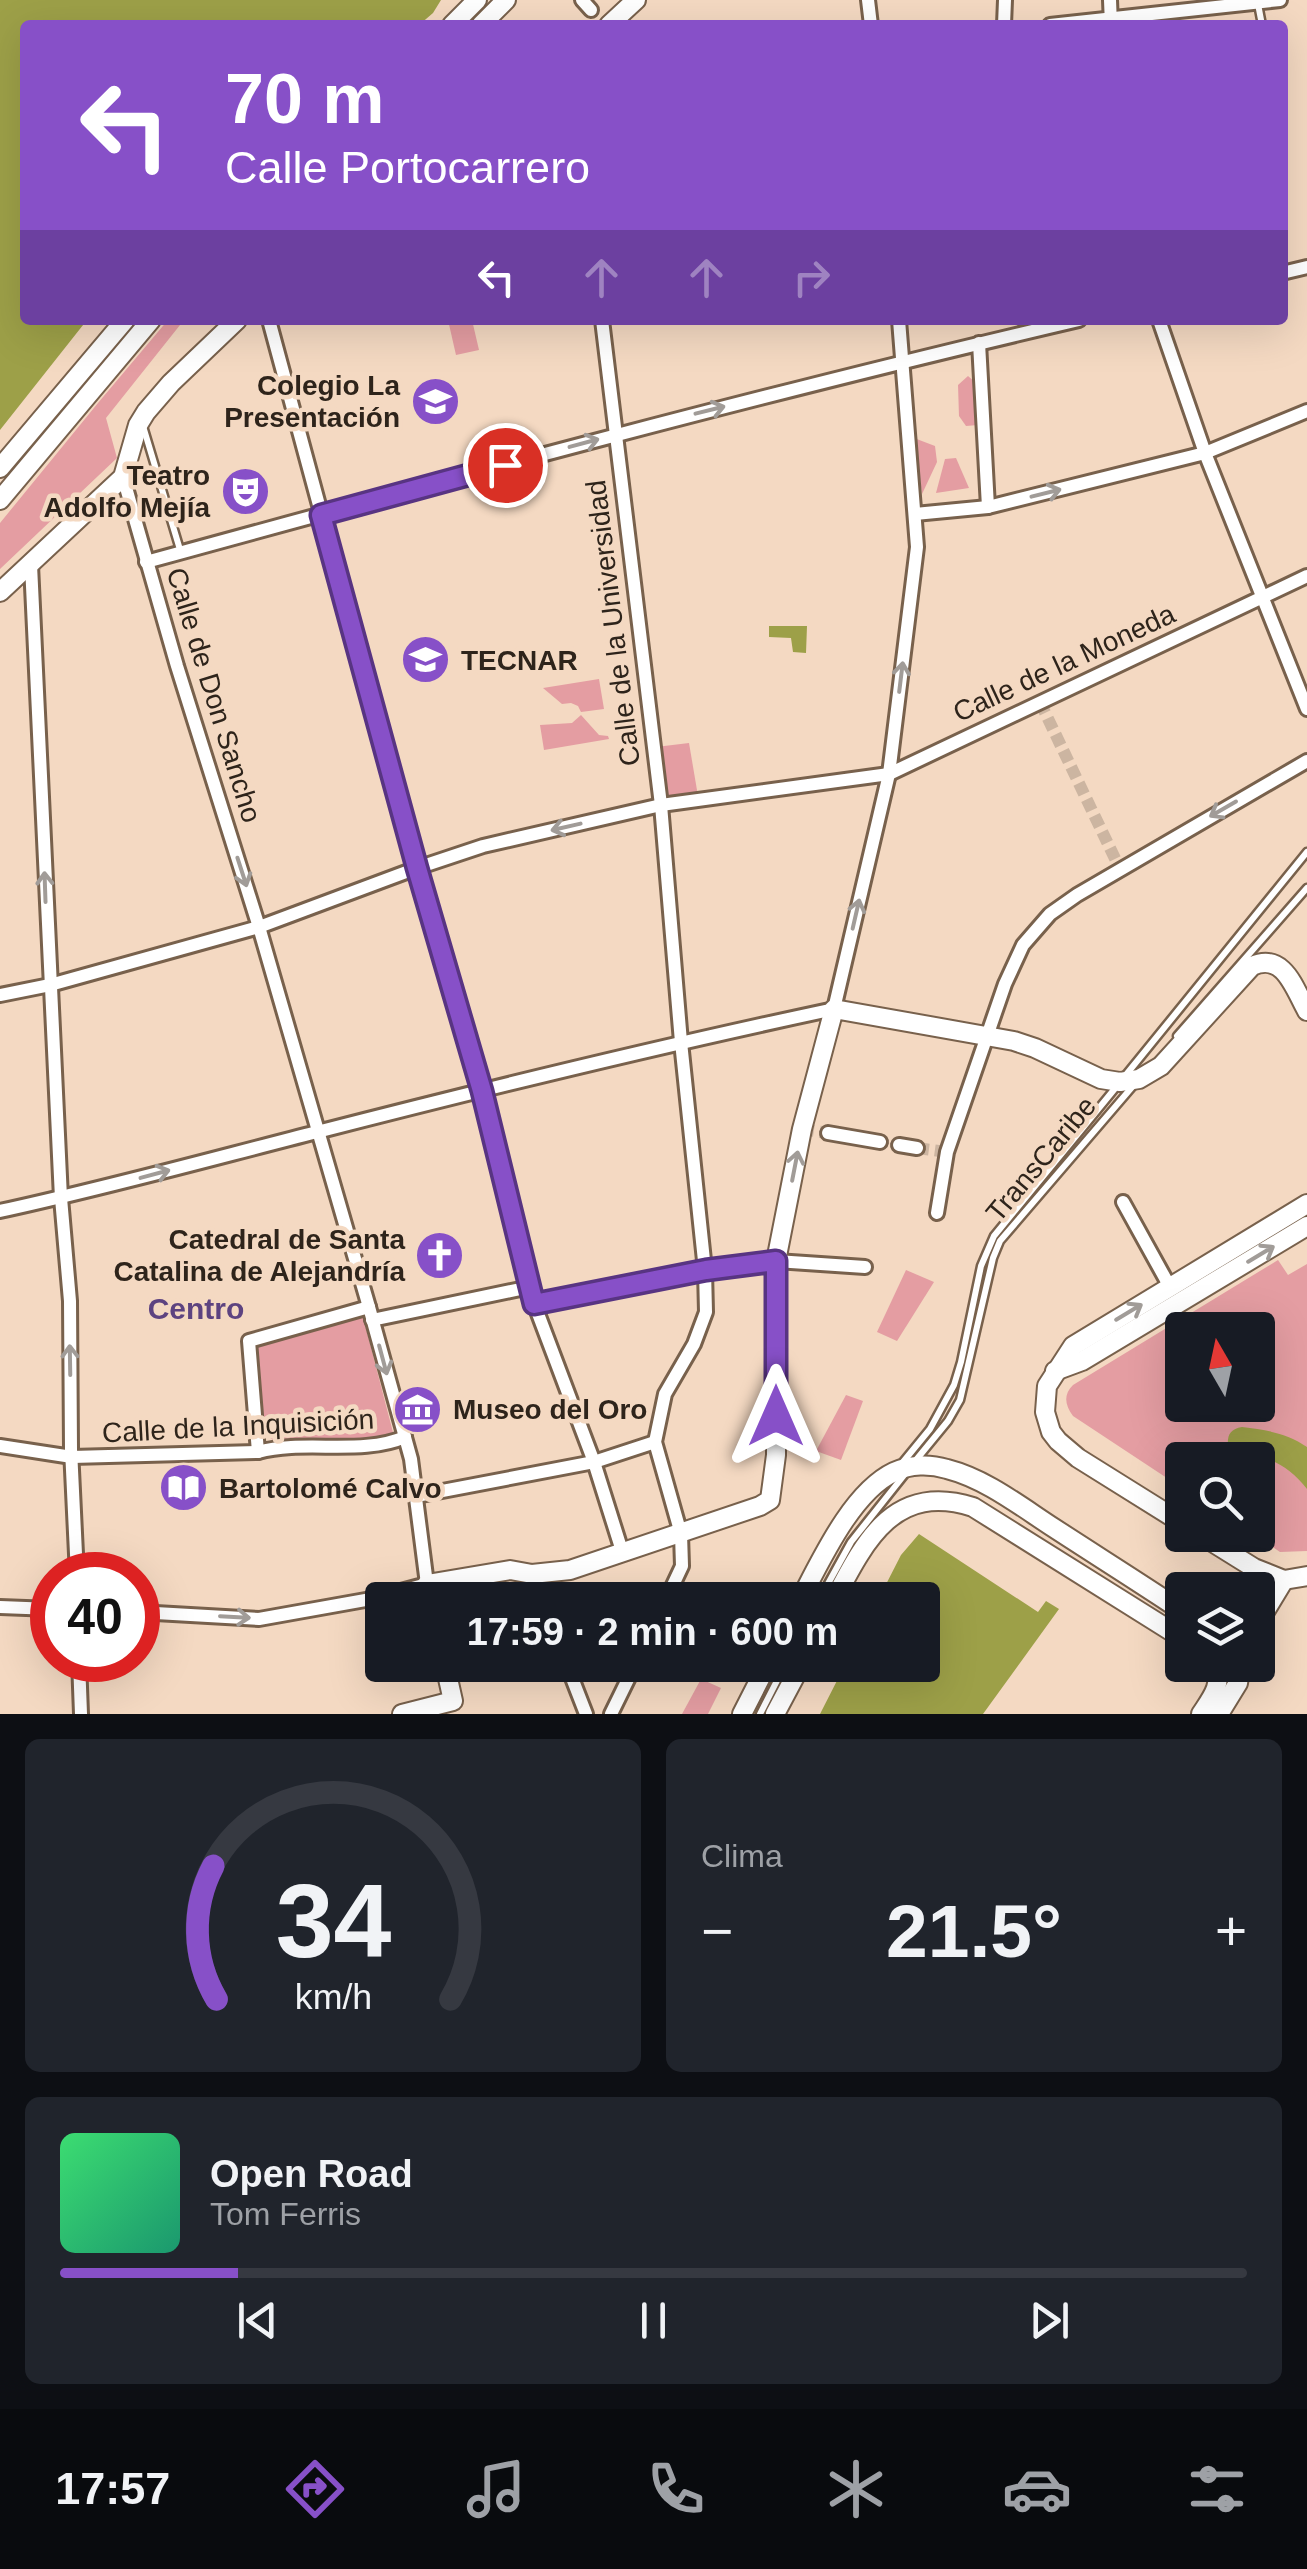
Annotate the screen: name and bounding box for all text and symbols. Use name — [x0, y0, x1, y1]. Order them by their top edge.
icon: left — [60, 60, 190, 190]
text: 70 m — [225, 60, 385, 138]
text: Calle Portocarrero — [225, 142, 590, 193]
icon: left — [469, 250, 524, 305]
icon: ahead — [574, 250, 629, 305]
icon: ahead — [679, 250, 734, 305]
icon: right — [784, 250, 839, 305]
place label: Colegio La Presentación — [224, 370, 400, 433]
school or university icon: Colegio La Presentación — [409, 375, 461, 427]
one-way arrow — [694, 400, 725, 419]
pin — [463, 423, 548, 508]
one-way arrow — [568, 433, 599, 452]
icon: arrive — [478, 438, 533, 493]
place label: Teatro Adolfo Mejía — [44, 460, 210, 523]
theatre icon: Teatro Adolfo Mejía — [219, 465, 271, 517]
street label: Calle de la Universidad — [580, 478, 646, 768]
one-way arrow — [1030, 482, 1061, 501]
street label: Calle de Don Sancho — [160, 564, 268, 826]
street label: Calle de la Moneda — [948, 598, 1180, 728]
school or university icon: TECNAR — [400, 634, 452, 686]
place label: TECNAR — [461, 645, 578, 676]
one-way arrow — [892, 662, 911, 694]
one-way arrow — [1208, 800, 1238, 820]
one-way arrow — [551, 819, 583, 837]
one-way arrow — [234, 855, 252, 887]
one-way arrow — [36, 872, 55, 904]
one-way arrow — [848, 899, 866, 931]
street label: TransCaribe — [980, 1090, 1102, 1228]
one-way arrow — [786, 1150, 805, 1182]
one-way arrow — [139, 1164, 170, 1183]
place label: Catedral de Santa Catalina de Alejandría — [114, 1224, 405, 1287]
church icon: Catedral de Santa Catalina de Alejandría — [414, 1229, 466, 1281]
one-way arrow — [1246, 1244, 1275, 1264]
district label: Centro — [148, 1292, 244, 1325]
one-way arrow — [1115, 1301, 1143, 1322]
north arrow — [1165, 1312, 1275, 1422]
map controls — [1165, 1312, 1275, 1682]
one-way arrow — [375, 1343, 394, 1375]
one-way arrow — [61, 1345, 80, 1377]
position arrow — [724, 1364, 828, 1468]
museum icon: Museo del Oro — [392, 1383, 444, 1435]
place label: Museo del Oro — [453, 1394, 647, 1425]
street label: Calle de la Inquisición — [101, 1403, 375, 1449]
button: search — [1165, 1442, 1275, 1552]
library icon: Bartolomé Calvo — [158, 1462, 210, 1514]
place label: Bartolomé Calvo — [219, 1473, 442, 1504]
speed limit sign: 40 — [30, 1552, 160, 1682]
button: layers — [1165, 1572, 1275, 1682]
one-way arrow — [218, 1608, 250, 1627]
text: 17:59 · 2 min · 600 m — [467, 1611, 838, 1653]
text: Clima — [701, 1838, 783, 1874]
text: 34 — [275, 1863, 391, 1979]
text: 21.5° — [886, 1889, 1062, 1973]
text: − — [701, 1900, 733, 1962]
text: + — [1215, 1900, 1247, 1962]
text: km/h — [294, 1977, 372, 2017]
text: Open Road — [210, 2153, 413, 2195]
text: Tom Ferris — [210, 2196, 361, 2232]
icon: previous — [230, 2293, 285, 2348]
icon: pause — [626, 2293, 681, 2348]
icon: next — [1022, 2293, 1077, 2348]
icon: directions — [280, 2454, 350, 2524]
icon: music — [461, 2454, 531, 2524]
icon: phone — [641, 2454, 711, 2524]
icon: climate — [821, 2454, 891, 2524]
icon: car — [1002, 2454, 1072, 2524]
icon: filters — [1182, 2454, 1252, 2524]
text: 17:57 — [55, 2463, 170, 2514]

